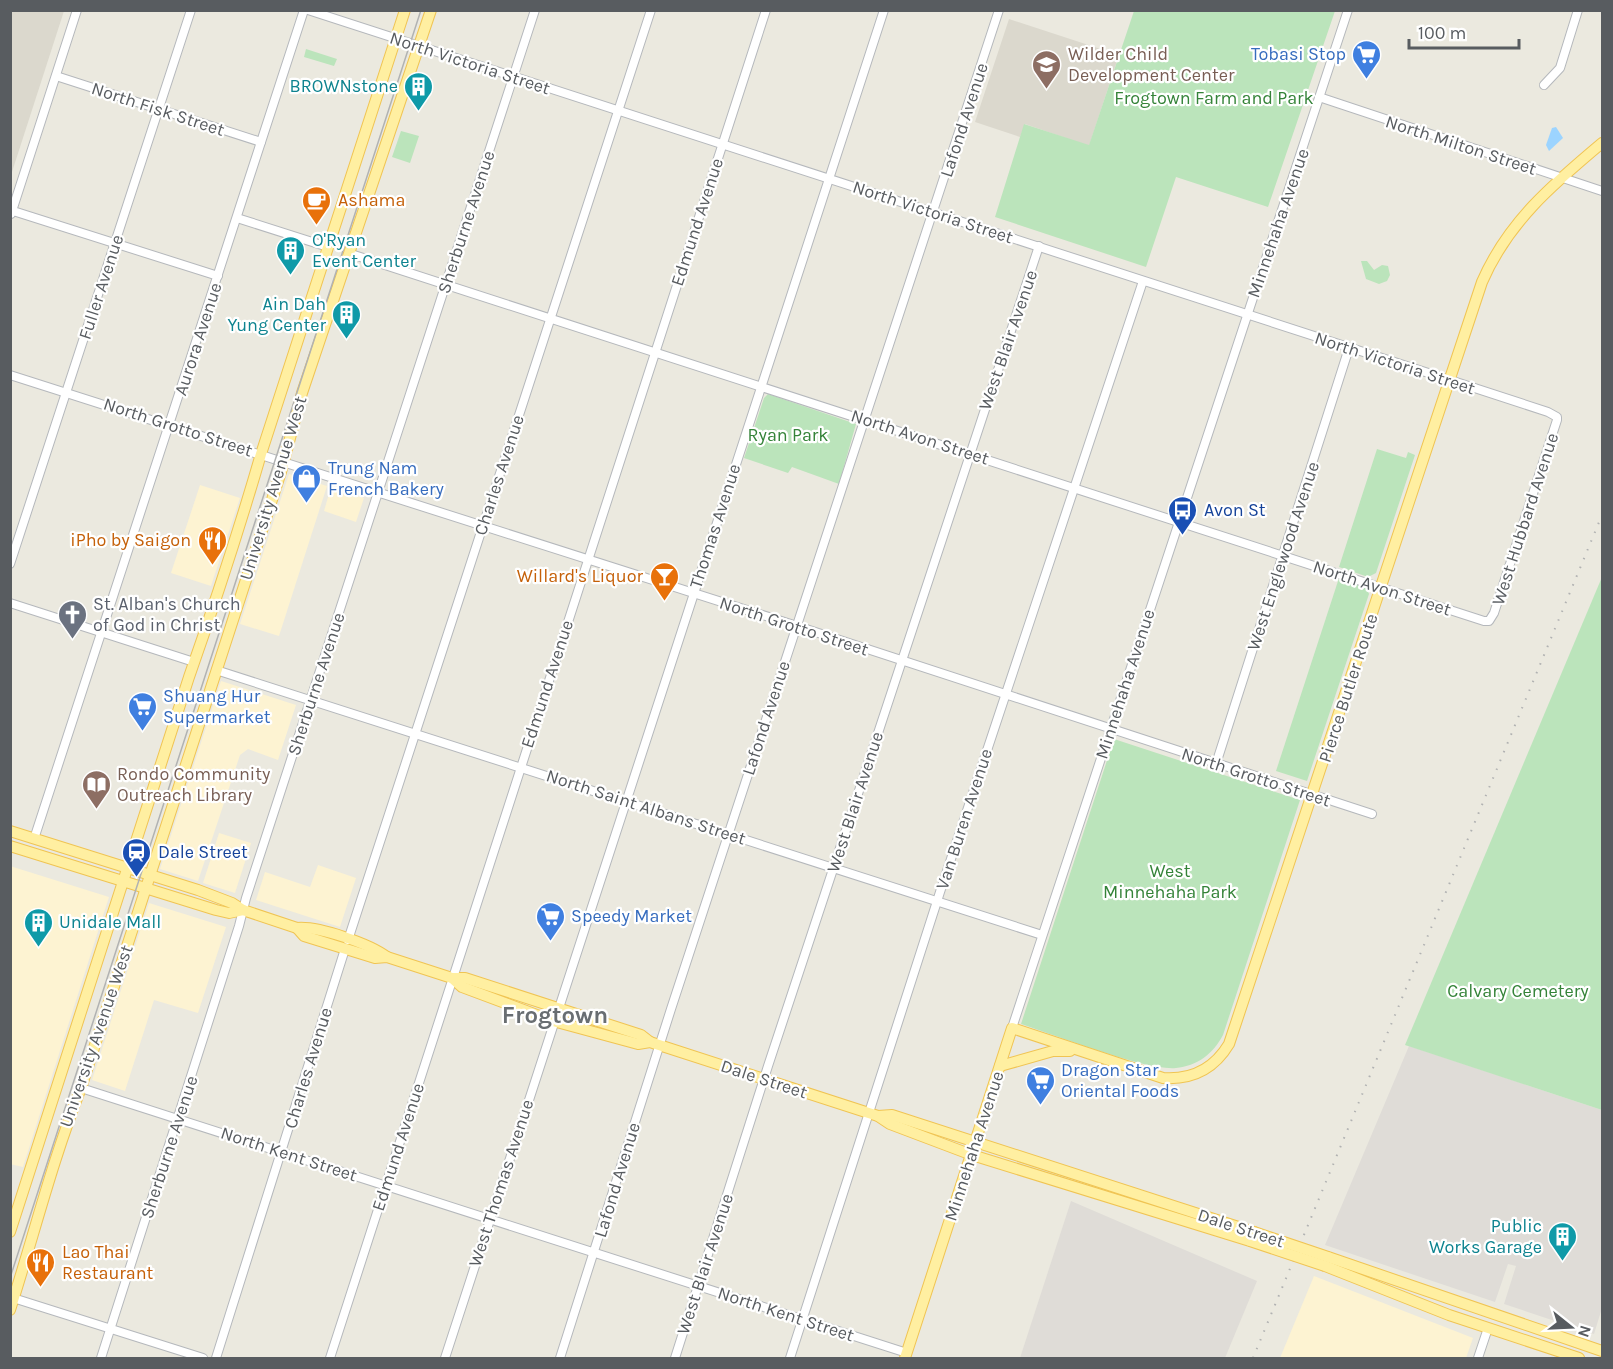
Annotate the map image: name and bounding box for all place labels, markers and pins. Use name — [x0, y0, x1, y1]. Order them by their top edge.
supermarket icon: Tobasi Stop — [1351, 38, 1383, 80]
place label: Wilder Child Development Center — [1068, 43, 1235, 86]
place label: Tobasi Stop — [1251, 43, 1346, 65]
school or university icon: Wilder Child Development Center — [1031, 48, 1063, 90]
building icon: BROWNstone — [403, 70, 435, 112]
place label: BROWNstone — [290, 75, 398, 97]
cafe icon: Ashama — [301, 184, 333, 226]
place label: Ashama — [338, 189, 405, 211]
place label: O'Ryan Event Center — [312, 229, 416, 272]
building icon: O'Ryan Event Center — [275, 234, 307, 276]
place label: Ain Dah Yung Center — [227, 293, 326, 336]
building icon: Ain Dah Yung Center — [331, 298, 363, 340]
place label: Trung Nam French Bakery — [328, 457, 444, 500]
shop icon: Trung Nam French Bakery — [291, 462, 323, 504]
bus stop icon: Avon St — [1167, 494, 1199, 536]
place label: Avon St — [1204, 499, 1266, 521]
restaurant icon: iPho by Saigon — [196, 524, 228, 566]
place label: iPho by Saigon — [70, 529, 191, 551]
bar icon: Willard's Liquor — [648, 560, 680, 602]
place label: Willard's Liquor — [517, 565, 643, 587]
place label: St. Alban's Church of God in Christ — [93, 593, 241, 636]
church icon: St. Alban's Church of God in Christ — [56, 598, 88, 640]
place label: Shuang Hur Supermarket — [163, 685, 271, 728]
supermarket icon: Shuang Hur Supermarket — [126, 690, 158, 732]
place label: Rondo Community Outreach Library — [117, 763, 271, 806]
library icon: Rondo Community Outreach Library — [80, 768, 112, 810]
station icon: Dale Street — [121, 836, 153, 878]
place label: Dale Street — [158, 841, 248, 863]
supermarket icon: Speedy Market — [534, 900, 566, 942]
place label: Speedy Market — [571, 905, 692, 927]
building icon: Unidale Mall — [22, 906, 54, 948]
place label: Unidale Mall — [59, 911, 161, 933]
place label: Dragon Star Oriental Foods — [1061, 1059, 1179, 1102]
supermarket icon: Dragon Star Oriental Foods — [1024, 1064, 1056, 1106]
place label: Public Works Garage — [1429, 1215, 1542, 1258]
building icon: Public Works Garage — [1547, 1220, 1579, 1262]
place label: Lao Thai Restaurant — [62, 1241, 154, 1284]
restaurant icon: Lao Thai Restaurant — [25, 1246, 57, 1288]

